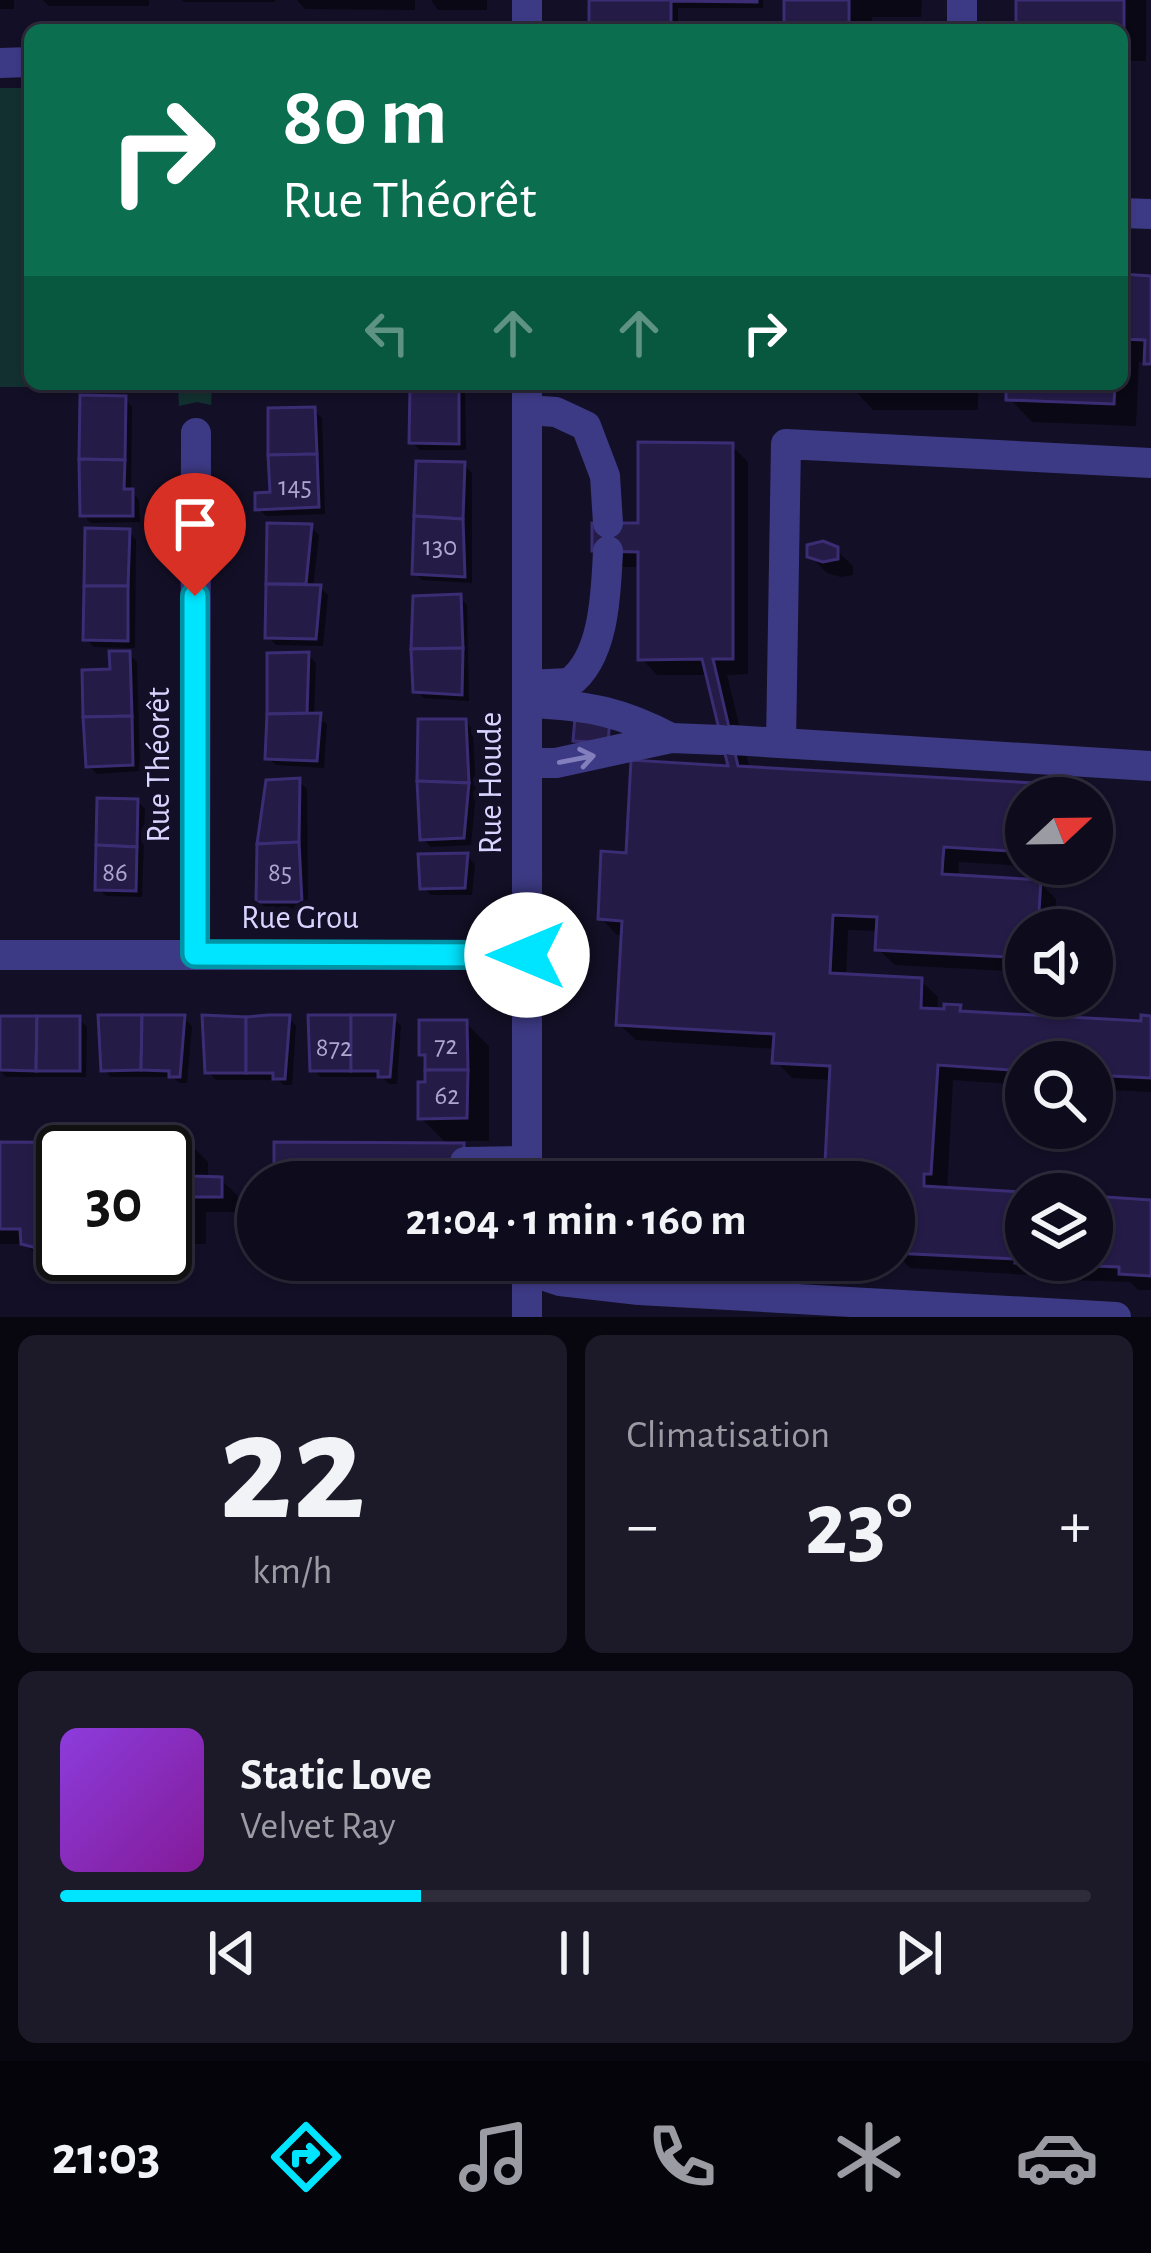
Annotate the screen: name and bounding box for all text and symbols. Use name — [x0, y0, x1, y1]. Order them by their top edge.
icon: right — [84, 72, 240, 228]
text: 80 m — [282, 76, 448, 160]
text: Rue Théorêt — [282, 174, 537, 228]
icon: left — [354, 300, 420, 366]
icon: ahead — [480, 300, 546, 366]
icon: ahead — [606, 300, 672, 366]
icon: right — [732, 300, 798, 366]
pin — [144, 473, 246, 596]
house number: 145 — [278, 473, 312, 500]
icon: arrive — [162, 491, 228, 557]
house number: 130 — [423, 533, 457, 560]
street label: Rue Théorêt — [143, 687, 176, 843]
street label: Rue Houde — [475, 712, 508, 854]
one-way arrow — [556, 747, 595, 769]
north arrow — [1005, 777, 1113, 885]
map controls — [1005, 777, 1113, 1281]
house number: 86 — [102, 859, 128, 886]
house number: 85 — [268, 859, 292, 886]
position arrow — [464, 892, 590, 1018]
street label: Rue Grou — [241, 902, 359, 935]
button: sound — [1005, 909, 1113, 1017]
house number: 72 — [434, 1032, 458, 1059]
house number: 872 — [316, 1034, 352, 1061]
button: search — [1005, 1041, 1113, 1149]
house number: 62 — [435, 1082, 459, 1109]
speed limit sign: 30 — [36, 1125, 192, 1281]
button: layers — [1005, 1173, 1113, 1281]
text: 21:04 · 1 min · 160 m — [406, 1198, 746, 1243]
text: 22 — [219, 1392, 366, 1548]
text: Climatisation — [627, 1416, 830, 1455]
text: 23° — [805, 1481, 913, 1571]
text: − — [627, 1493, 658, 1559]
text: + — [1059, 1493, 1091, 1559]
text: km/h — [252, 1552, 332, 1591]
text: Static Love — [240, 1753, 432, 1798]
text: Velvet Ray — [240, 1807, 396, 1846]
icon: previous — [199, 1920, 265, 1986]
icon: pause — [542, 1920, 608, 1986]
icon: next — [886, 1920, 952, 1986]
icon: directions — [264, 2115, 348, 2199]
icon: music — [452, 2115, 536, 2199]
icon: phone — [640, 2115, 724, 2199]
icon: climate — [827, 2115, 911, 2199]
icon: car — [1015, 2115, 1099, 2199]
text: 21:03 — [52, 2130, 161, 2184]

